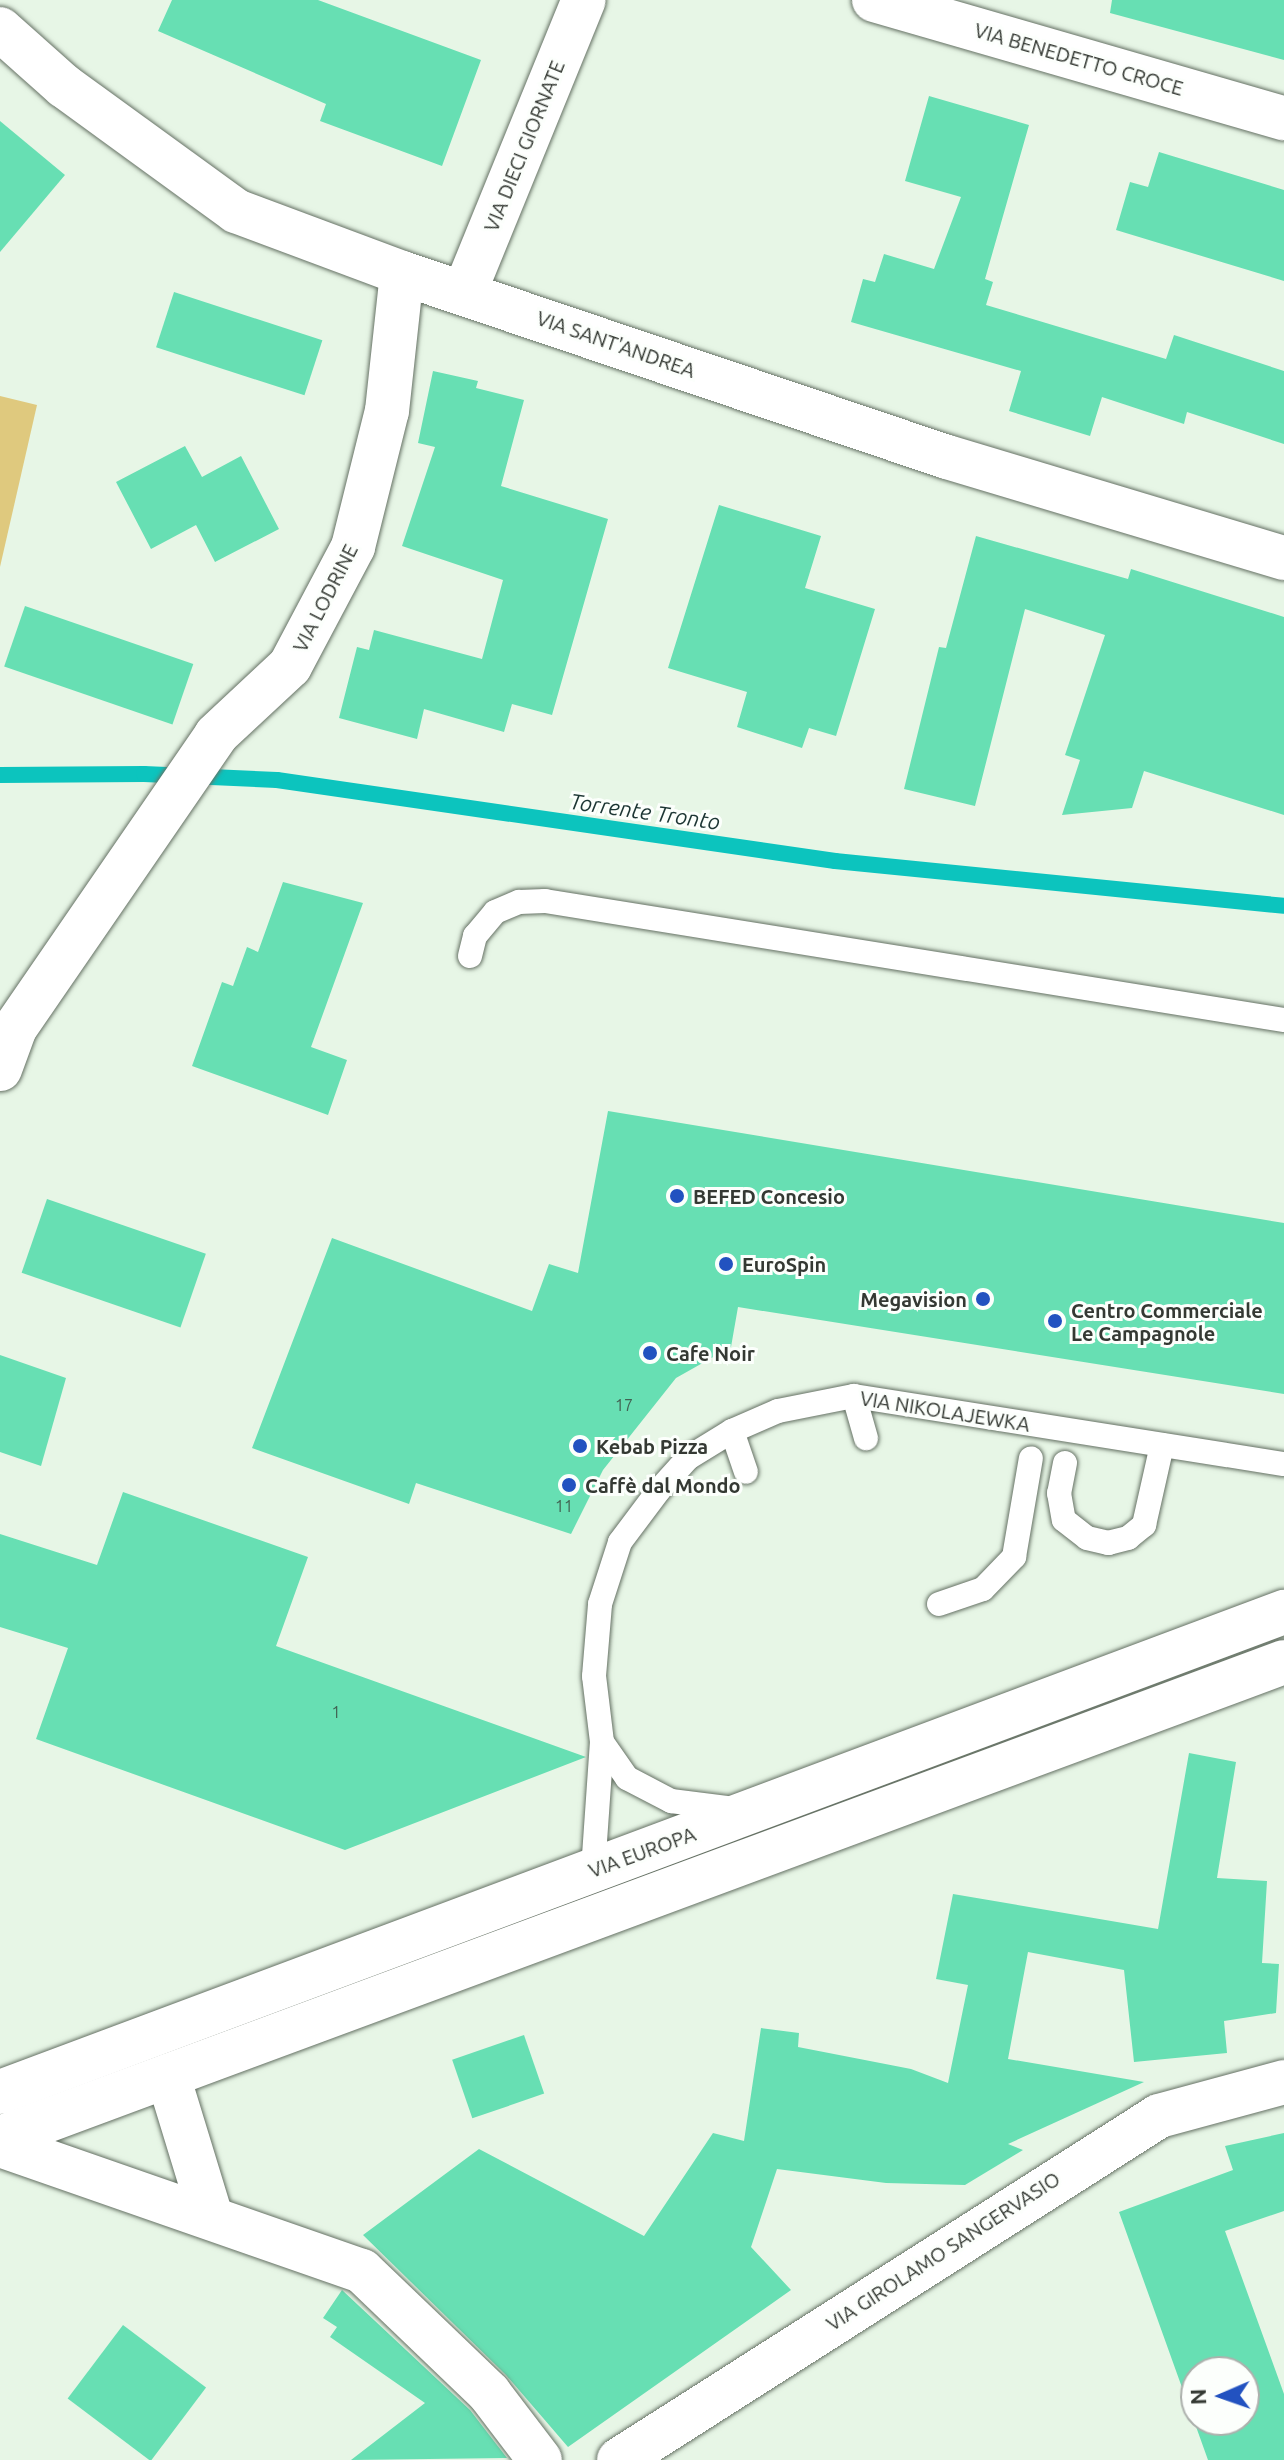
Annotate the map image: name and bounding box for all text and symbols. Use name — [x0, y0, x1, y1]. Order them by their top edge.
street label: VIA BENEDETTO CROCE — [972, 18, 1186, 100]
street label: VIA DIECI GIORNATE — [479, 57, 569, 235]
street label: VIA SANT'ANDREA — [534, 306, 698, 382]
street label: VIA LODRINE — [288, 540, 362, 656]
water label: Torrente Tronto — [568, 787, 722, 835]
place label: BEFED Concesio — [693, 1184, 845, 1208]
marker: BEFED Concesio — [668, 1187, 686, 1205]
place label: EuroSpin — [742, 1252, 826, 1276]
marker: EuroSpin — [717, 1255, 735, 1273]
place label: Megavision — [860, 1287, 967, 1311]
marker: Megavision — [974, 1290, 992, 1308]
place label: Centro Commerciale Le Campagnole — [1071, 1298, 1263, 1345]
marker: Centro Commerciale Le Campagnole — [1046, 1312, 1064, 1330]
place label: Cafe Noir — [666, 1341, 755, 1365]
marker: Cafe Noir — [641, 1344, 659, 1362]
street label: VIA NIKOLAJEWKA — [858, 1386, 1032, 1436]
house number: 17 — [615, 1395, 633, 1415]
place label: Kebab Pizza — [596, 1434, 708, 1458]
marker: Kebab Pizza — [571, 1437, 589, 1455]
place label: Caffè dal Mondo — [585, 1473, 741, 1497]
marker: Caffè dal Mondo — [560, 1476, 578, 1494]
house number: 11 — [555, 1496, 573, 1516]
house number: 1 — [331, 1702, 341, 1722]
street label: VIA EUROPA — [585, 1822, 699, 1882]
street label: VIA GIROLAMO SANGERVASIO — [822, 2166, 1064, 2336]
north arrow — [1180, 2356, 1260, 2436]
text: N — [1185, 2388, 1210, 2405]

